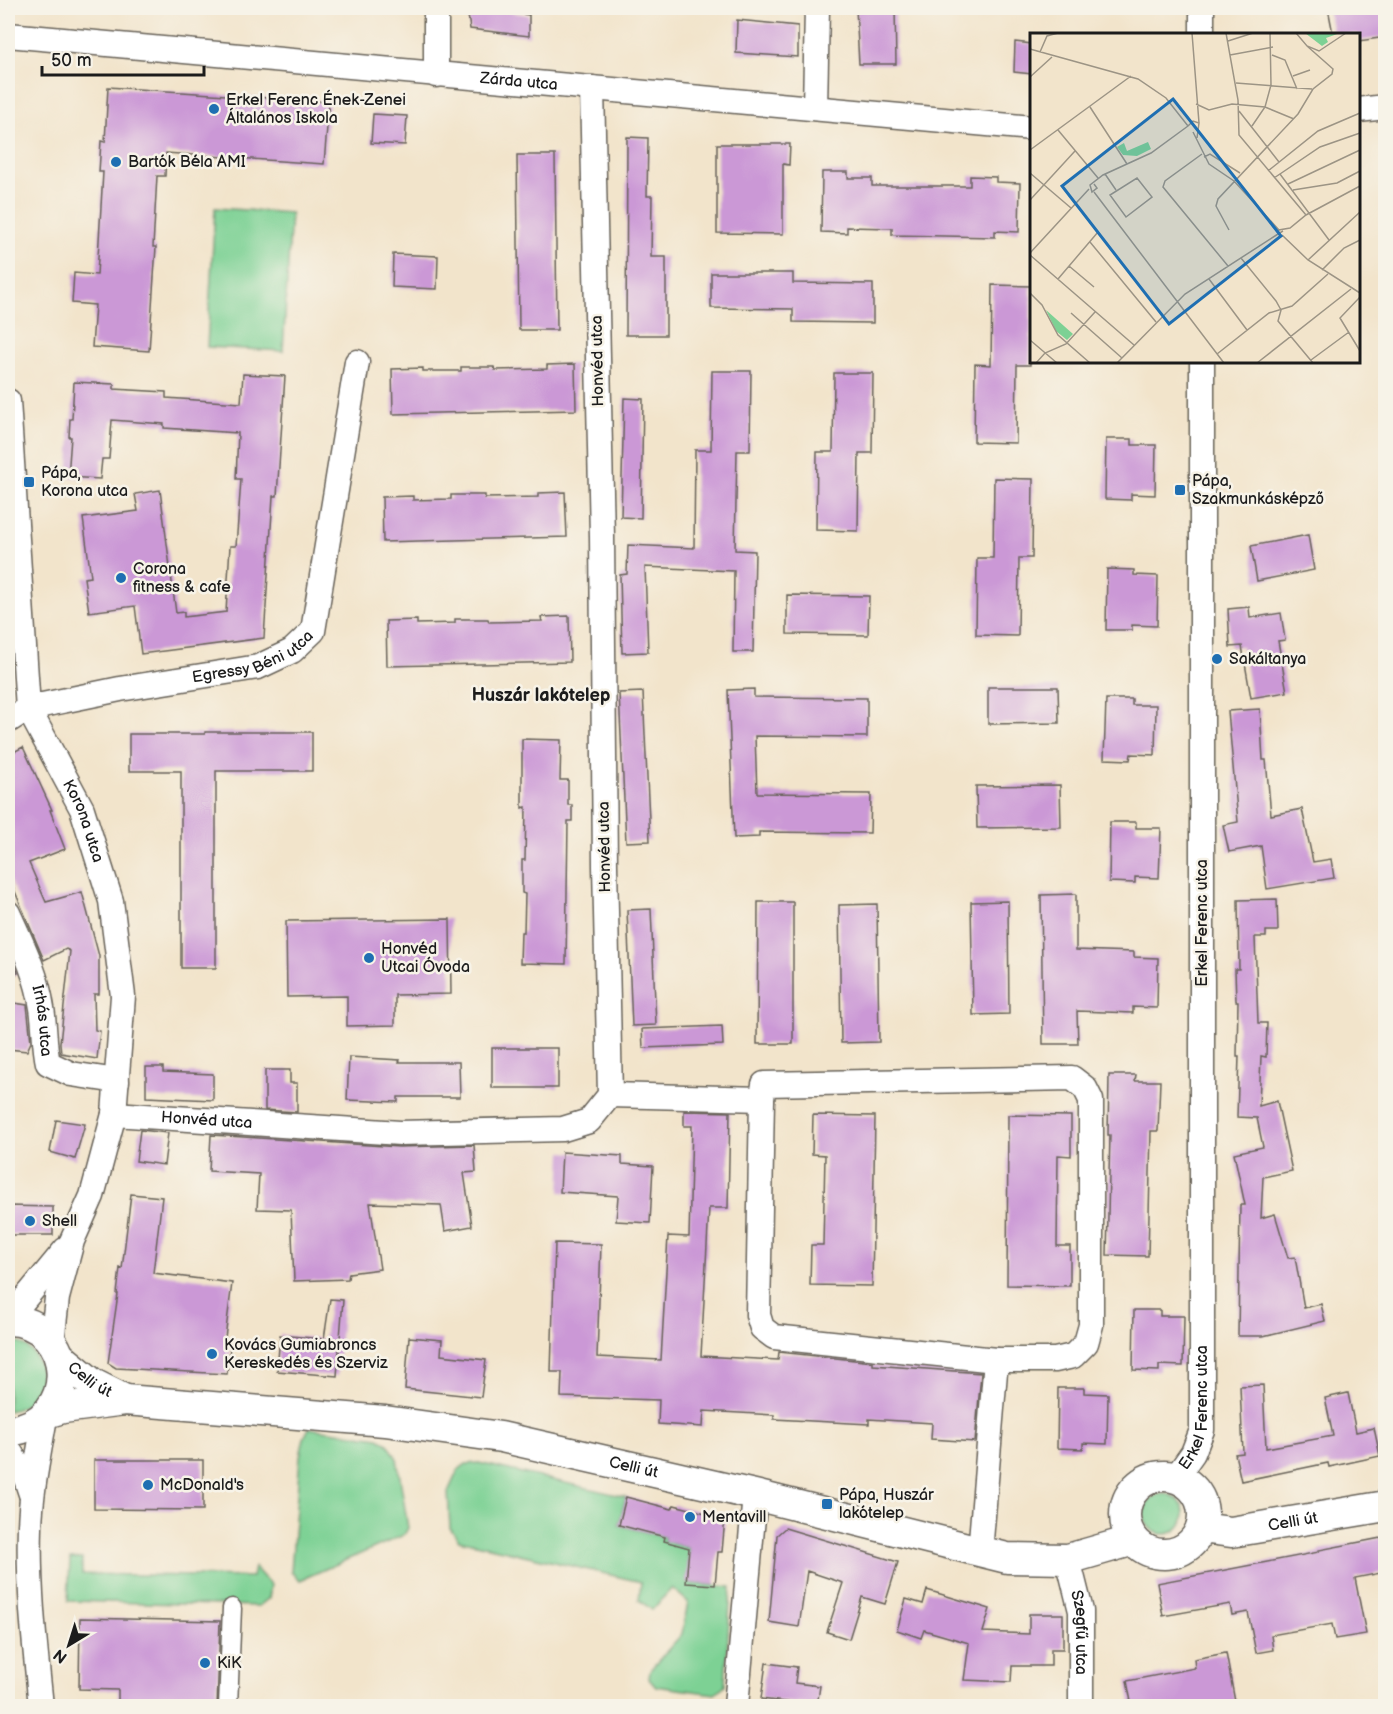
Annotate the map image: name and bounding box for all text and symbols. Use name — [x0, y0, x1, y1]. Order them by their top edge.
inset map — [1030, 33, 1360, 363]
scale bar — [42, 39, 204, 77]
text: 50 m — [51, 50, 92, 71]
street label: Zárda utca — [478, 68, 559, 94]
place label: Erkel Ferenc Ének-Zenei Általános Iskola — [226, 89, 406, 128]
marker: Erkel Ferenc Ének-Zenei Általános Iskola — [207, 102, 221, 116]
place label: Bartók Béla AMI — [128, 153, 246, 172]
marker: Bartók Béla AMI — [109, 155, 123, 169]
street label: Honvéd utca — [588, 315, 608, 407]
place label: Pápa, Korona utca — [41, 464, 128, 501]
place label: Pápa, Szakmunkásképző — [1192, 472, 1324, 509]
marker: Pápa, Korona utca — [22, 475, 36, 489]
marker: Pápa, Szakmunkásképző — [1173, 483, 1187, 497]
place label: Corona fitness & cafe — [133, 560, 231, 597]
marker: Corona fitness & cafe — [114, 571, 128, 585]
street label: Egressy Béni utca — [191, 626, 317, 687]
place label: Sakáltanya — [1229, 650, 1306, 669]
marker: Sakáltanya — [1210, 652, 1224, 666]
district label: Huszár lakótelep — [472, 685, 610, 706]
street label: Korona utca — [59, 777, 108, 865]
street label: Honvéd utca — [595, 801, 615, 893]
street label: Erkel Ferenc utca — [1193, 859, 1212, 987]
place label: Honvéd Utcai Óvoda — [381, 940, 470, 977]
marker: Honvéd Utcai Óvoda — [362, 951, 376, 965]
street label: Irhás utca — [28, 983, 56, 1058]
street label: Honvéd utca — [161, 1108, 253, 1133]
place label: Shell — [42, 1212, 77, 1231]
marker: Shell — [23, 1214, 37, 1228]
place label: Kovács Gumiabroncs Kereskedés és Szerviz — [224, 1336, 388, 1373]
street label: Erkel Ferenc utca — [1175, 1345, 1212, 1473]
marker: Kovács Gumiabroncs Kereskedés és Szerviz — [205, 1347, 219, 1361]
street label: Celli út — [64, 1358, 115, 1401]
street label: Celli út — [607, 1452, 660, 1482]
place label: McDonald's — [160, 1476, 244, 1495]
marker: McDonald's — [141, 1478, 155, 1492]
place label: Pápa, Huszár lakótelep — [839, 1486, 934, 1523]
marker: Pápa, Huszár lakótelep — [820, 1497, 834, 1511]
place label: Mentavill — [702, 1508, 766, 1527]
street label: Celli út — [1267, 1508, 1319, 1535]
marker: Mentavill — [683, 1510, 697, 1524]
street label: Szegfű utca — [1067, 1588, 1091, 1675]
north arrow — [39, 1615, 99, 1675]
text: N — [50, 1644, 71, 1667]
place label: KiK — [217, 1654, 242, 1673]
marker: KiK — [198, 1656, 212, 1670]

